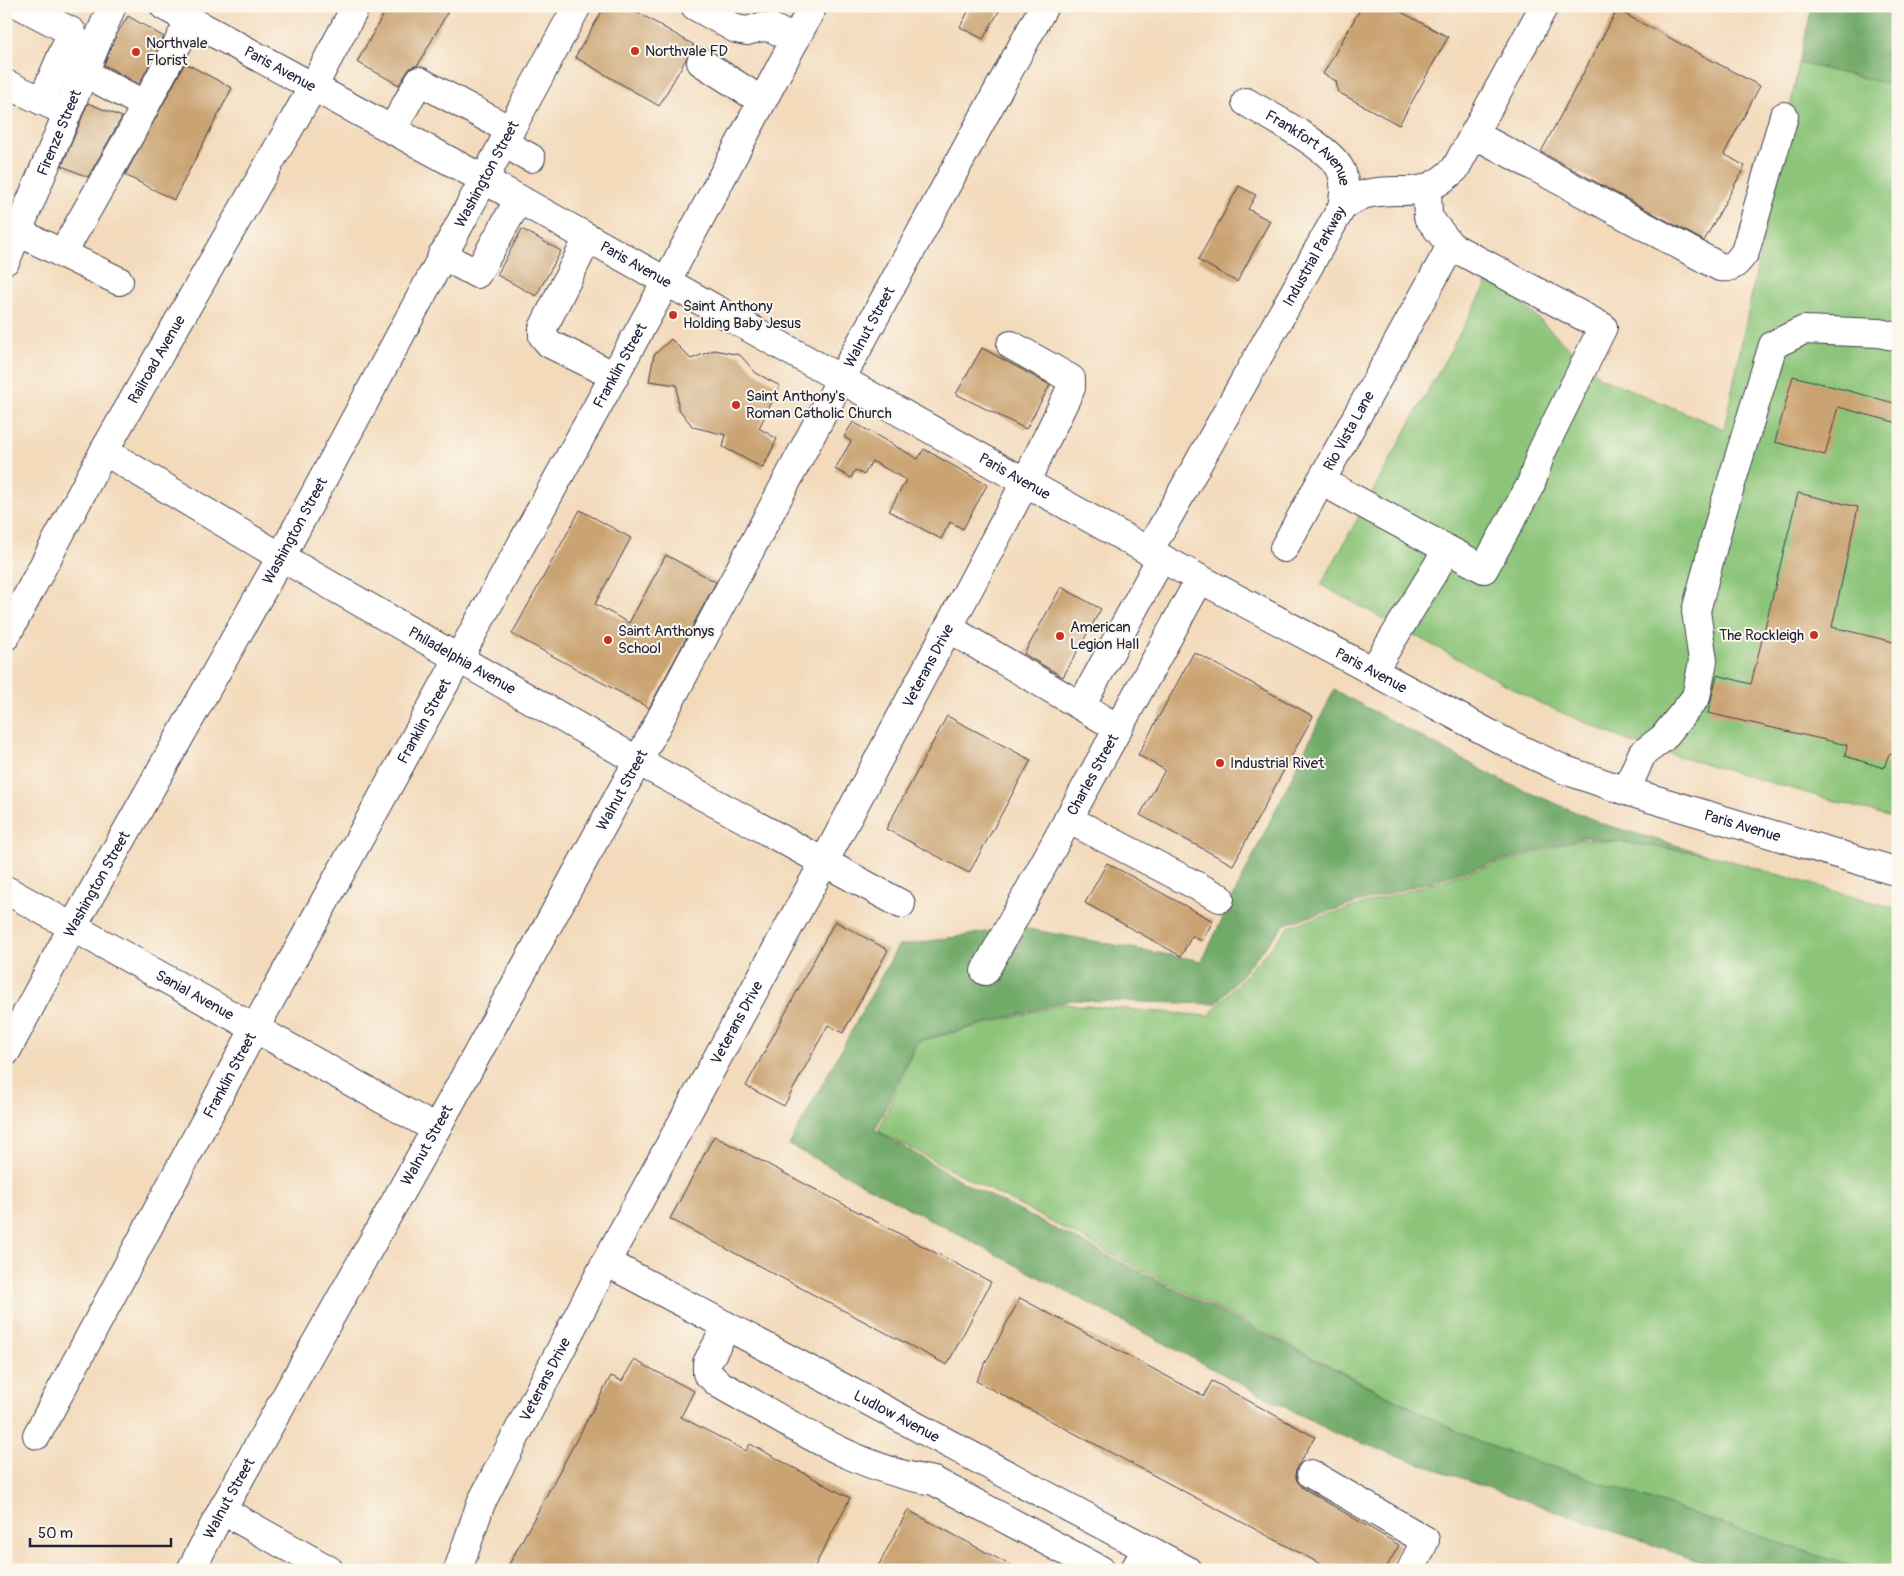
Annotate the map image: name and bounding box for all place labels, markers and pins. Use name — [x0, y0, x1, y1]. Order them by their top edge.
place label: Northvale Florist — [146, 34, 208, 70]
place label: Northvale FD — [645, 42, 728, 61]
marker: Northvale FD — [629, 45, 641, 57]
marker: Northvale Florist — [130, 46, 142, 58]
place label: Saint Anthony Holding Baby Jesus — [683, 297, 801, 333]
marker: Saint Anthony Holding Baby Jesus — [667, 309, 679, 321]
place label: Saint Anthony's Roman Catholic Church — [746, 387, 892, 423]
marker: Saint Anthony's Roman Catholic Church — [730, 399, 742, 411]
place label: American Legion Hall — [1070, 618, 1139, 654]
place label: Saint Anthonys School — [618, 622, 715, 658]
place label: The Rockleigh — [1719, 626, 1804, 645]
marker: The Rockleigh — [1808, 629, 1820, 641]
marker: American Legion Hall — [1054, 630, 1066, 642]
marker: Saint Anthonys School — [602, 634, 614, 646]
place label: Industrial Rivet — [1230, 754, 1325, 773]
marker: Industrial Rivet — [1214, 757, 1226, 769]

